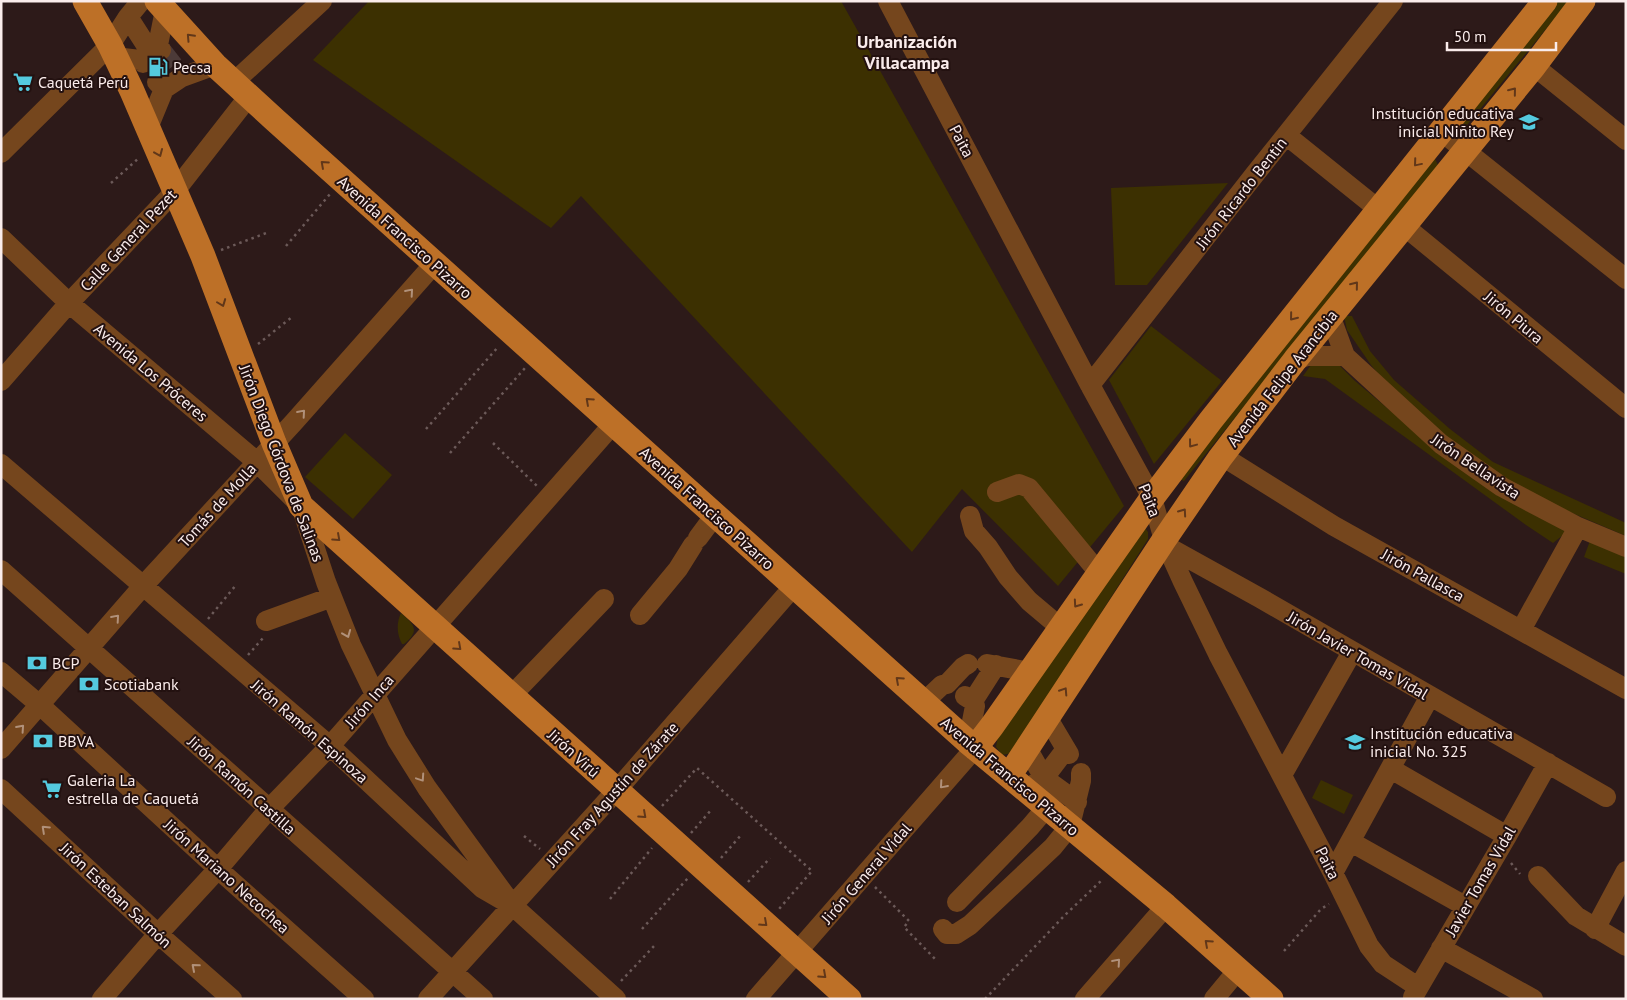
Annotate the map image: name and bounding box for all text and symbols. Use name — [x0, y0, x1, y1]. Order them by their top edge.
scale bar — [1447, 20, 1556, 52]
text: 50 m — [1454, 27, 1487, 46]
district label: Urbanización Villacampa — [857, 30, 957, 74]
one-way arrow — [186, 33, 195, 42]
fuel station icon: Pecsa — [147, 56, 169, 78]
place label: Pecsa — [173, 57, 211, 77]
supermarket icon: Caquetá Perú — [12, 71, 34, 93]
place label: Caquetá Perú — [38, 72, 128, 92]
one-way arrow — [1508, 88, 1516, 97]
place label: Institución educativa inicial Niñito Rey — [1371, 103, 1515, 141]
school or university icon: Institución educativa inicial Niñito Rey — [1518, 111, 1540, 133]
street label: Paita — [945, 121, 979, 161]
street label: Jirón Ricardo Bentin — [1190, 133, 1291, 254]
one-way arrow — [152, 148, 163, 157]
one-way arrow — [1413, 157, 1422, 166]
one-way arrow — [321, 161, 330, 170]
street label: Avenida Francisco Pizarro — [333, 171, 477, 303]
street label: Calle General Pezet — [76, 184, 181, 295]
one-way arrow — [1349, 281, 1358, 290]
street label: Jirón Piura — [1480, 286, 1548, 348]
one-way arrow — [404, 288, 413, 297]
one-way arrow — [216, 298, 226, 307]
street label: Avenida Felipe Arancibia — [1222, 306, 1342, 450]
one-way arrow — [1289, 311, 1298, 320]
street label: Avenida Los Próceres — [90, 318, 212, 426]
street label: Jirón Diego Córdova de Salinas — [235, 361, 329, 565]
one-way arrow — [585, 398, 594, 407]
one-way arrow — [296, 410, 305, 419]
street label: Jirón Bellavista — [1427, 428, 1524, 503]
one-way arrow — [1190, 438, 1198, 447]
street label: Avenida Francisco Pizarro — [635, 442, 779, 574]
street label: Tomás de Molla — [174, 459, 260, 551]
street label: Paita — [1134, 481, 1166, 519]
one-way arrow — [1177, 508, 1186, 518]
one-way arrow — [331, 532, 340, 541]
street label: Jirón Pallasca — [1377, 544, 1468, 606]
one-way arrow — [1074, 599, 1083, 608]
street label: Jirón Javier Tomas Vidal — [1283, 606, 1432, 704]
one-way arrow — [111, 614, 120, 623]
one-way arrow — [341, 629, 351, 638]
one-way arrow — [452, 641, 461, 650]
bank icon: BCP — [26, 652, 48, 674]
place label: BCP — [52, 653, 79, 673]
street label: Jirón Inca — [340, 670, 398, 733]
bank icon: Scotiabank — [78, 673, 100, 695]
place label: Scotiabank — [104, 674, 179, 694]
street label: Jirón Ramón Espinoza — [247, 674, 373, 787]
one-way arrow — [896, 677, 905, 686]
one-way arrow — [1058, 687, 1068, 696]
street label: Avenida Francisco Pizarro — [937, 712, 1083, 840]
street label: Jirón Fray Agustín de Zárate — [541, 717, 682, 871]
place label: Institución educativa inicial No. 325 — [1370, 723, 1513, 761]
one-way arrow — [15, 724, 24, 733]
street label: Jirón Virú — [543, 724, 604, 781]
bank icon: BBVA — [32, 730, 54, 752]
place label: BBVA — [58, 731, 95, 751]
street label: Jirón Ramón Castilla — [183, 731, 300, 839]
school or university icon: Institución educativa inicial No. 325 — [1344, 731, 1366, 753]
place label: Galeria La estrella de Caquetá — [67, 770, 199, 808]
one-way arrow — [415, 772, 424, 782]
supermarket icon: Galeria La estrella de Caquetá — [41, 778, 63, 800]
one-way arrow — [940, 779, 949, 788]
one-way arrow — [638, 809, 647, 818]
street label: Jirón Mariano Necochea — [159, 814, 294, 938]
street label: Jirón General Vidal — [816, 818, 915, 928]
street label: Javier Tomas Vidal — [1440, 822, 1520, 940]
one-way arrow — [42, 826, 51, 835]
street label: Jirón Esteban Salmón — [55, 837, 176, 952]
street label: Paita — [1311, 843, 1345, 883]
one-way arrow — [759, 917, 768, 926]
one-way arrow — [1204, 940, 1213, 949]
one-way arrow — [1112, 959, 1121, 968]
one-way arrow — [192, 963, 201, 972]
one-way arrow — [818, 969, 827, 978]

